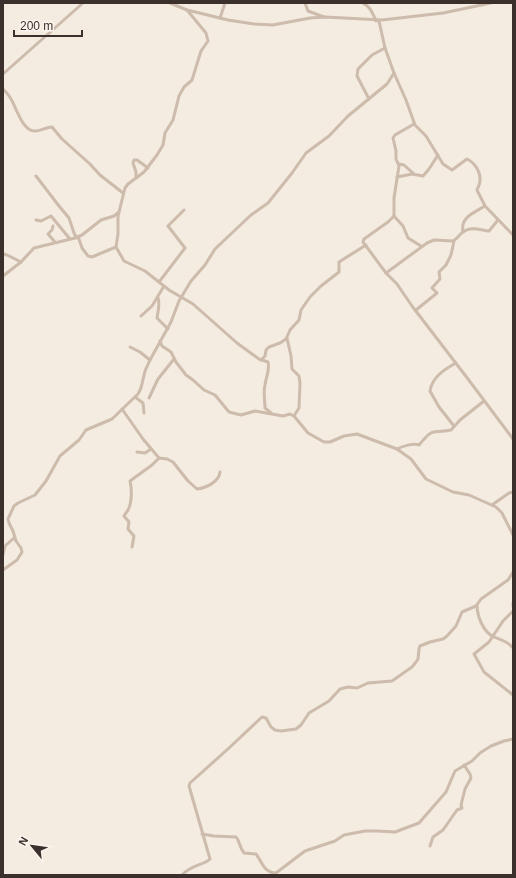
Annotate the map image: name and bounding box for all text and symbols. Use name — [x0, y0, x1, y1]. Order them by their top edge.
scale bar — [14, 12, 82, 38]
text: 200 m — [20, 19, 53, 33]
north arrow — [12, 826, 52, 866]
text: N — [16, 835, 30, 848]

